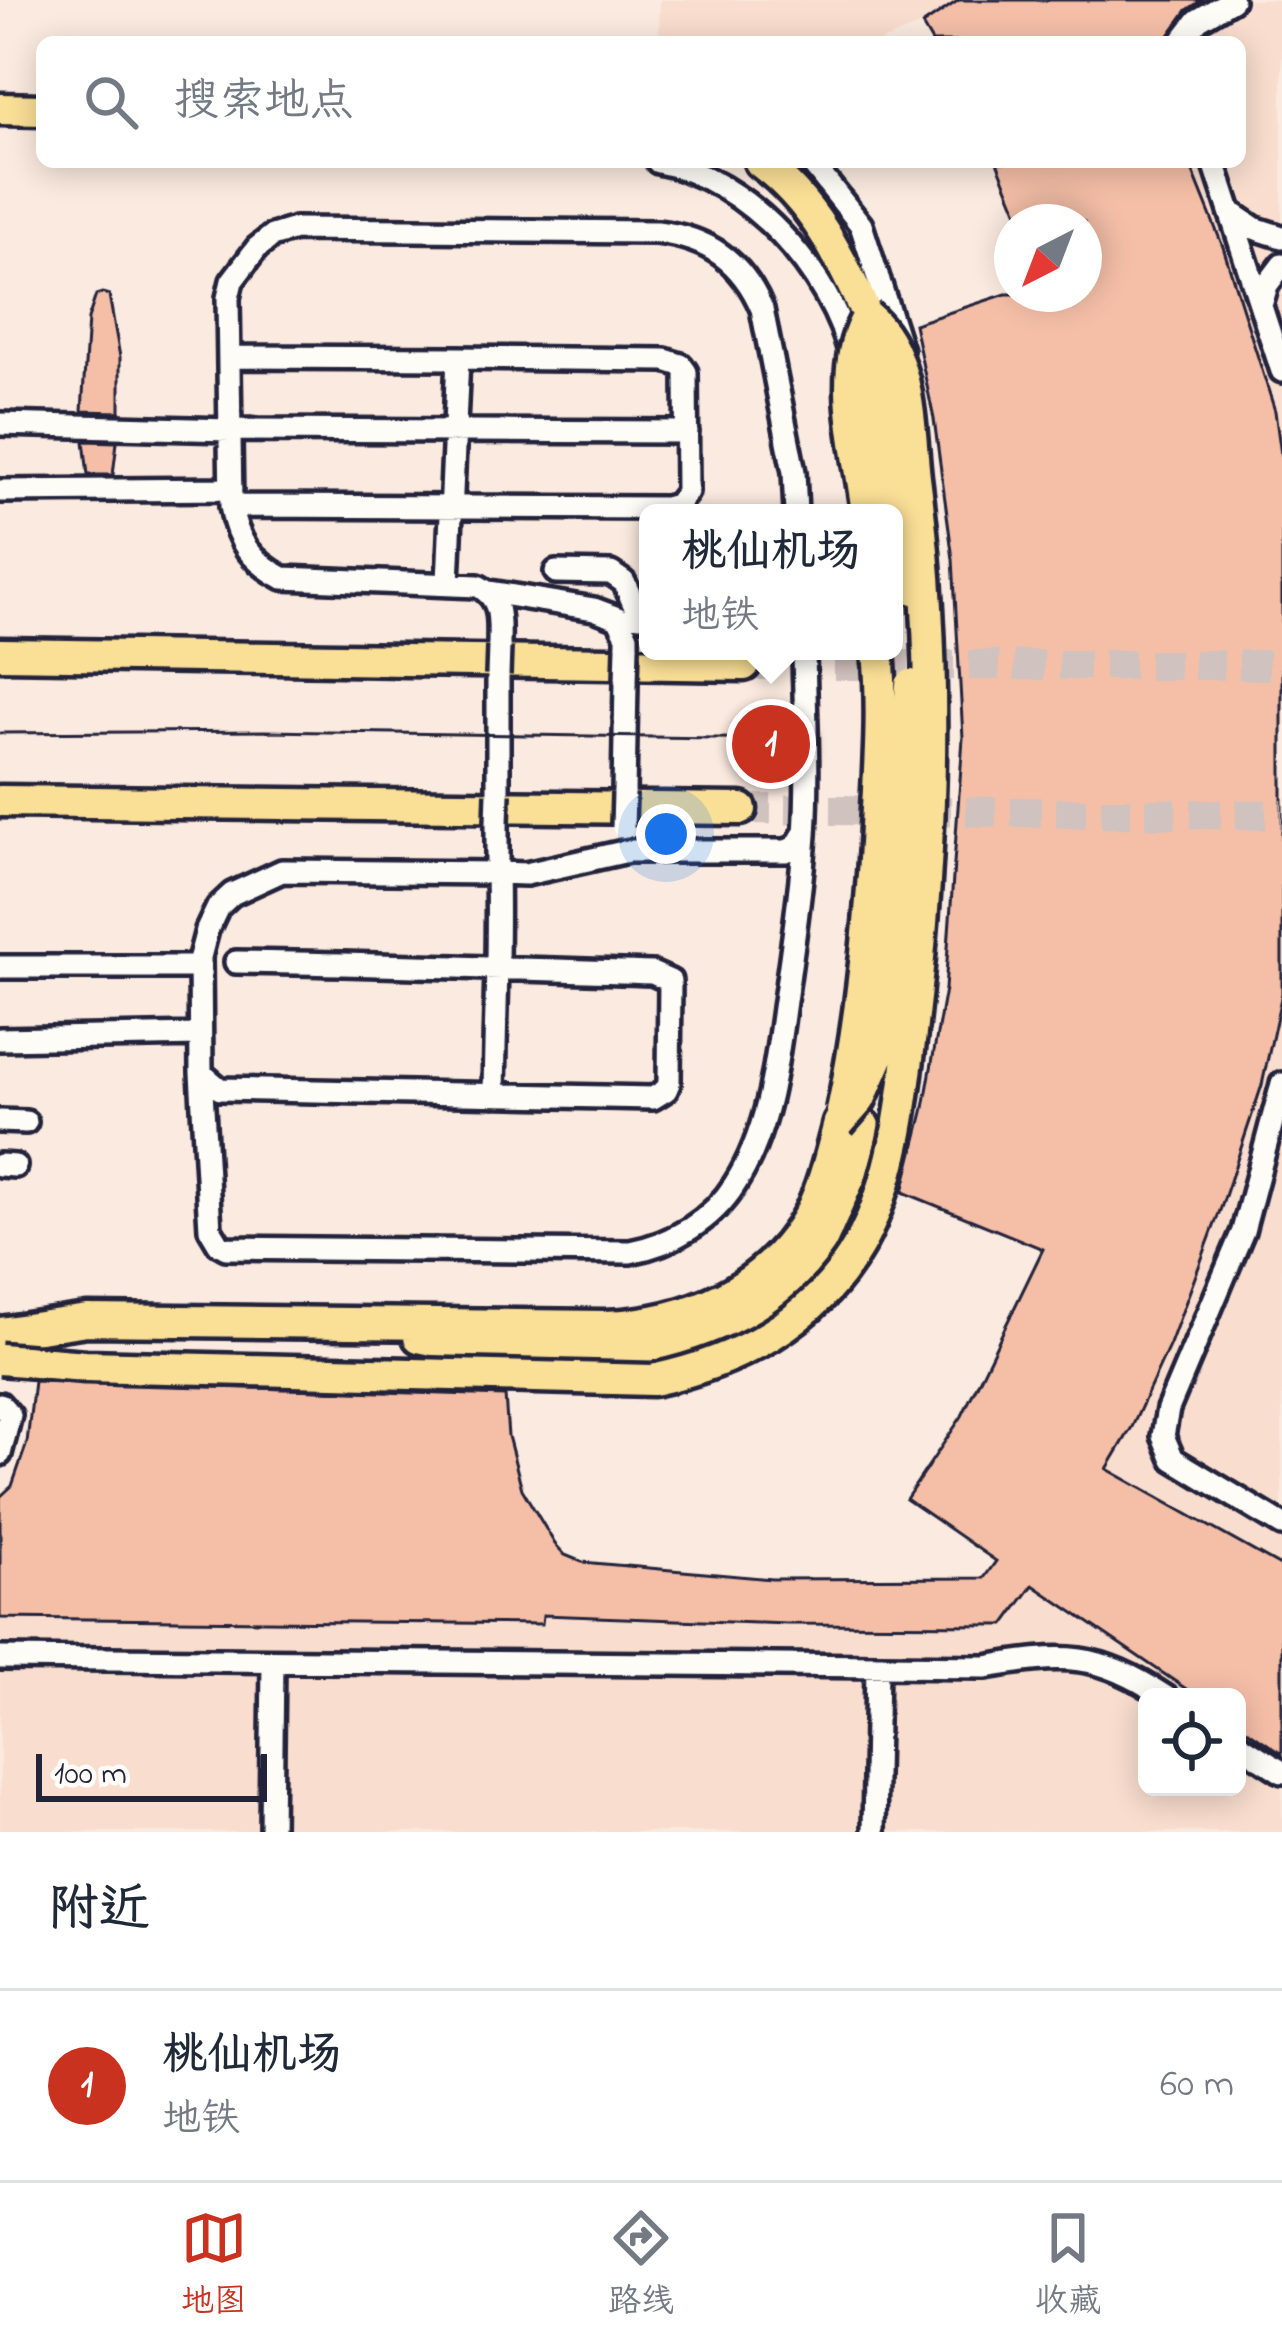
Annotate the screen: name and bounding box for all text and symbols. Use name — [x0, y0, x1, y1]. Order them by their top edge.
search box — [36, 36, 1246, 168]
icon: search — [78, 69, 144, 135]
text: 搜索地点 — [174, 70, 354, 136]
north arrow — [994, 204, 1102, 312]
popup — [639, 504, 903, 660]
text: 桃仙机场 — [681, 521, 861, 587]
text: 地铁 — [681, 589, 759, 646]
pin: 1 — [732, 699, 810, 789]
your location — [636, 804, 696, 864]
map controls — [1138, 1688, 1246, 1796]
button: locate — [1138, 1688, 1246, 1796]
scale bar — [36, 1748, 267, 1801]
text: 100 m — [54, 1751, 127, 1799]
text: 附近 — [48, 1874, 150, 1949]
text: 桃仙机场 — [162, 2024, 342, 2090]
text: 1 — [81, 2057, 93, 2114]
text: 60 m — [1160, 2057, 1234, 2114]
text: 地铁 — [162, 2092, 240, 2149]
tab: 地图 — [181, 2205, 247, 2327]
tab: 路线 — [608, 2205, 674, 2327]
tab: 收藏 — [1035, 2205, 1101, 2327]

